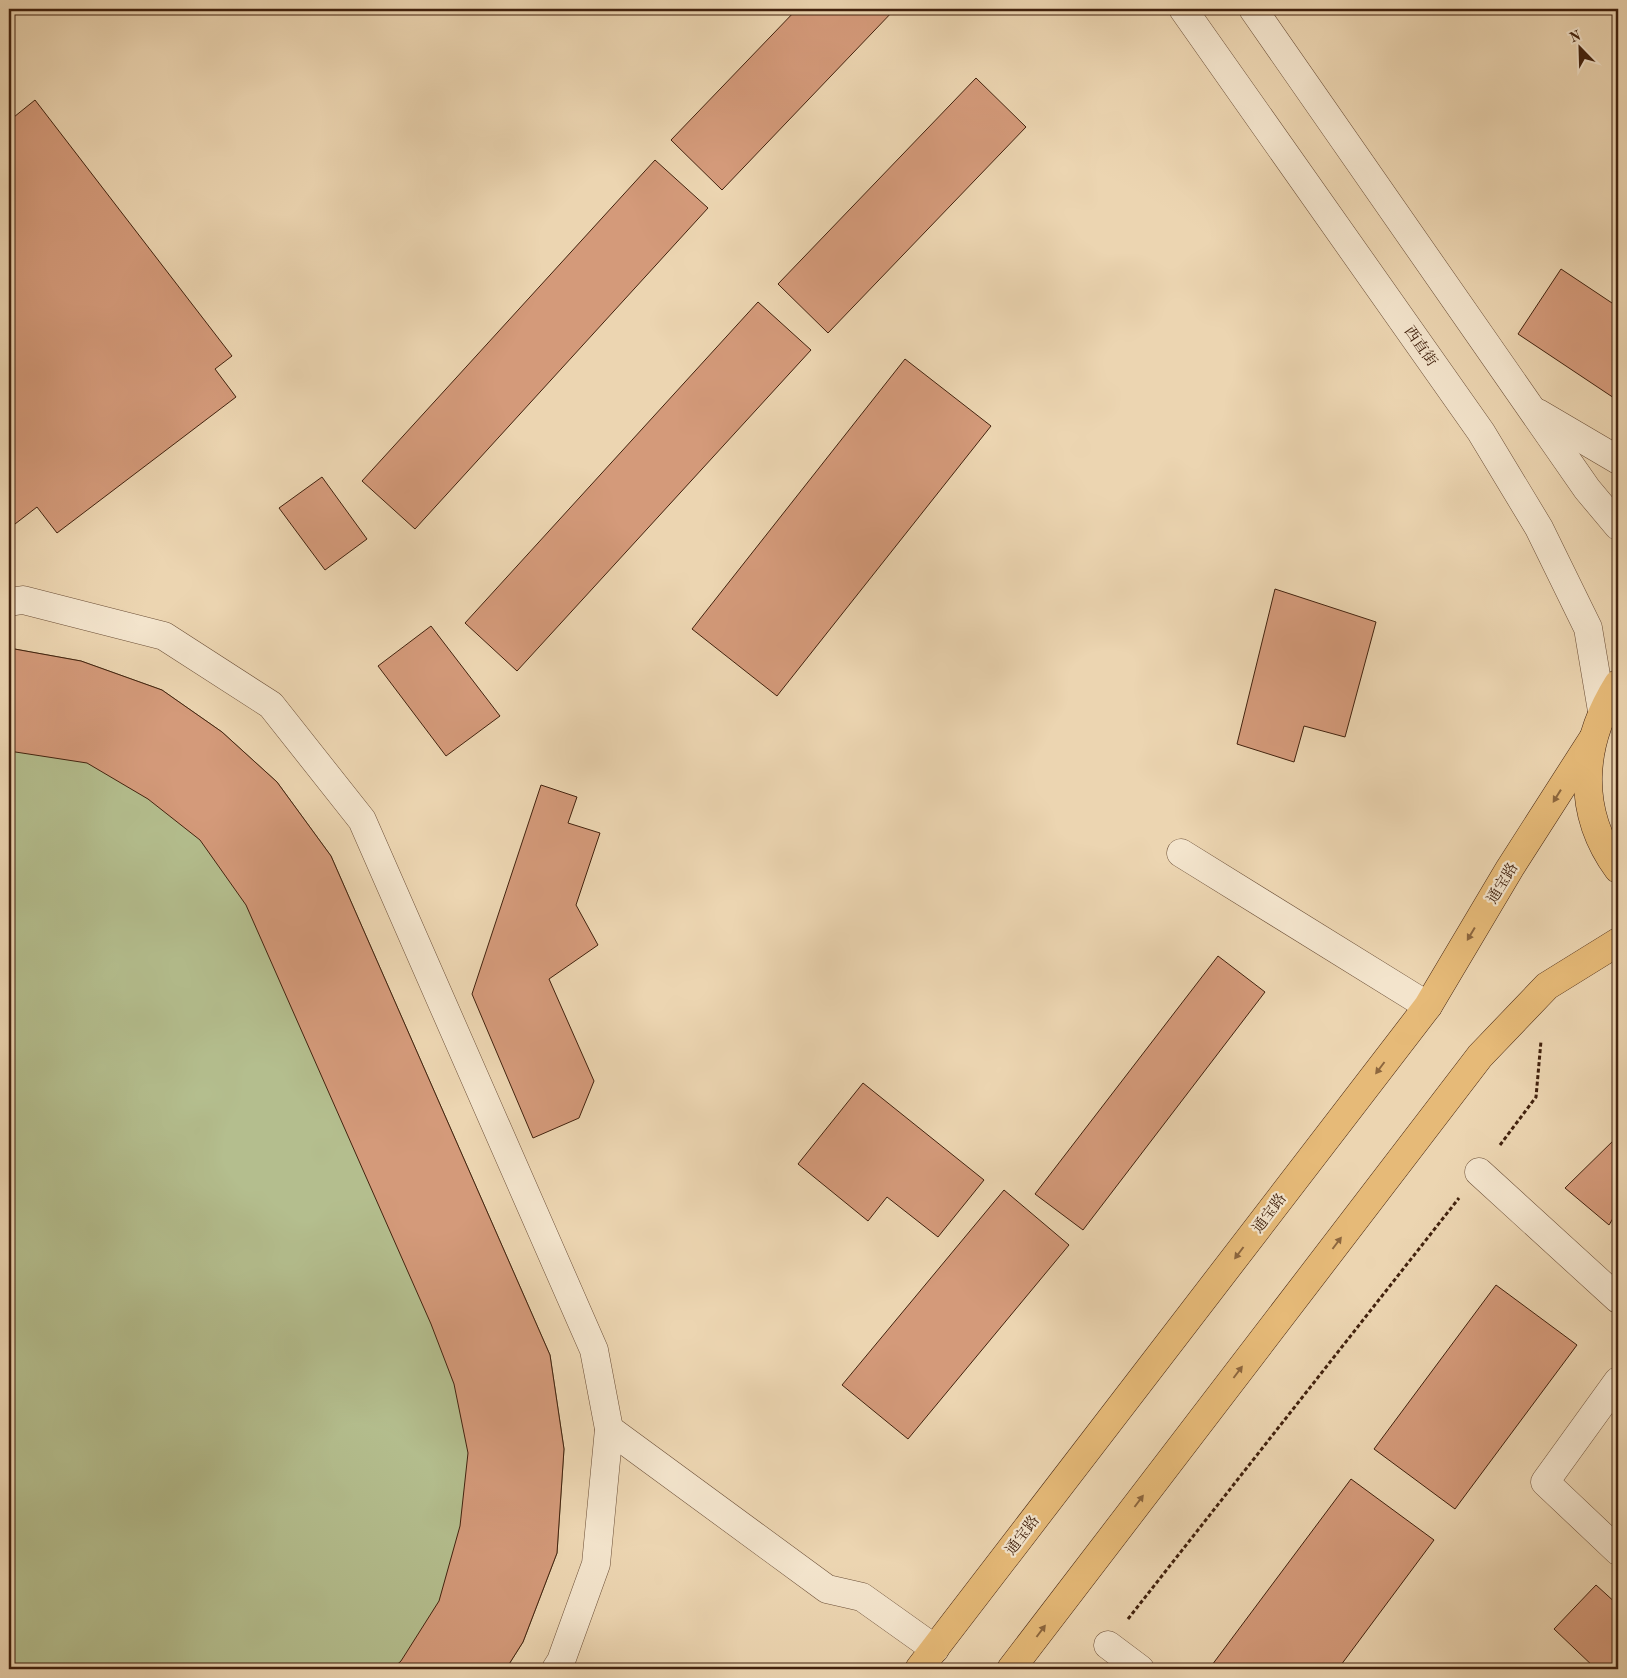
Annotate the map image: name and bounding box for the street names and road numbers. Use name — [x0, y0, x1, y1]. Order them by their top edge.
street label: 西直街 — [1401, 323, 1440, 370]
street label: 通宝路 — [1484, 860, 1521, 907]
street label: 通宝路 — [1249, 1190, 1290, 1236]
street label: 通宝路 — [1002, 1512, 1043, 1558]

